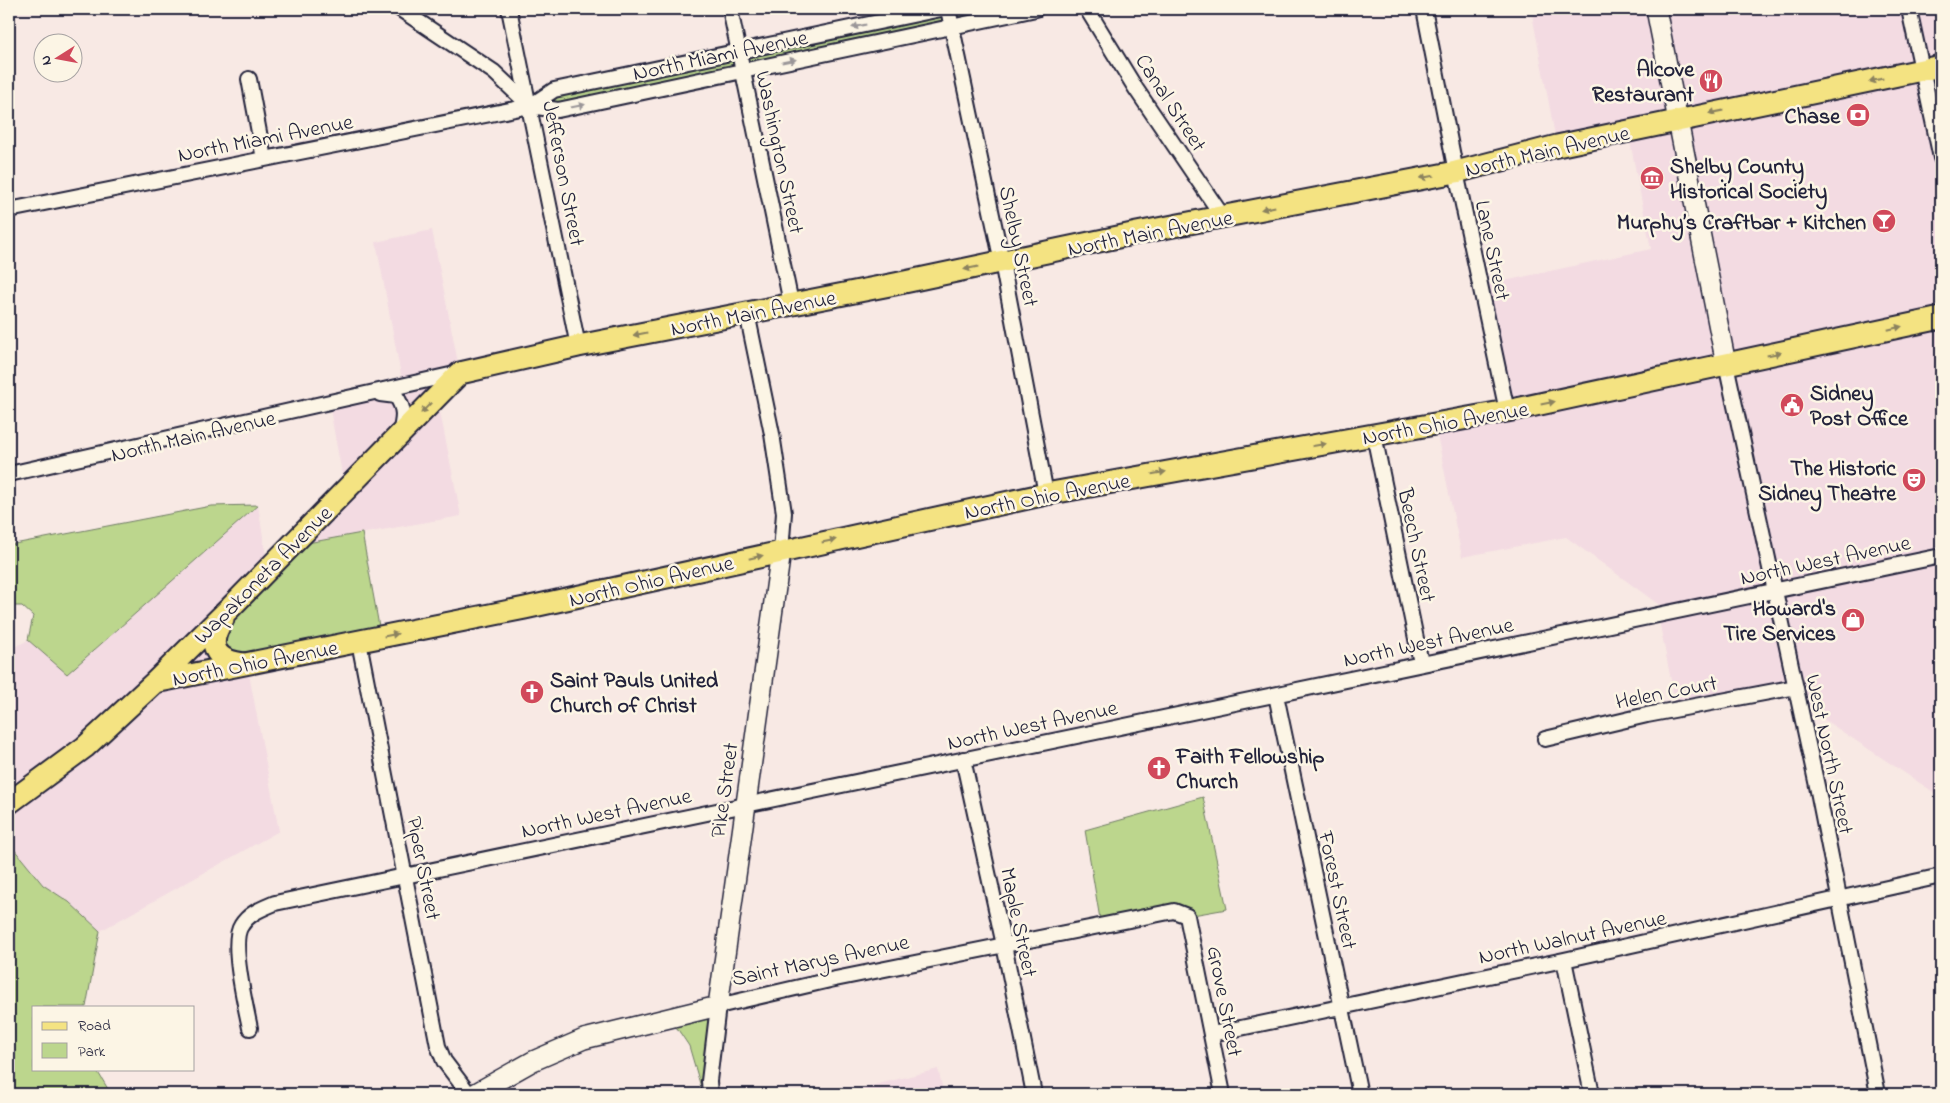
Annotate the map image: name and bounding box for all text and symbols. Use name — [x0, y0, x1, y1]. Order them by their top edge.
one-way arrow — [851, 22, 866, 30]
street label: North Miami Avenue — [630, 23, 811, 91]
north arrow — [32, 32, 82, 82]
street label: Canal Street — [1126, 48, 1214, 160]
text: N — [36, 54, 58, 67]
place label: Alcove Restaurant — [1592, 55, 1695, 112]
one-way arrow — [781, 57, 797, 65]
street label: Washington Street — [744, 68, 811, 238]
restaurant icon: Alcove Restaurant — [1698, 68, 1724, 94]
one-way arrow — [1868, 76, 1883, 84]
street label: Jefferson Street — [532, 98, 592, 250]
one-way arrow — [571, 101, 587, 109]
place label: Chase — [1785, 102, 1841, 134]
bank icon: Chase — [1845, 102, 1871, 128]
street label: North Miami Avenue — [175, 107, 356, 173]
one-way arrow — [1708, 109, 1724, 117]
street label: North Main Avenue — [1462, 118, 1633, 187]
place label: Shelby County Historical Society — [1670, 152, 1827, 210]
museum icon: Shelby County Historical Society — [1639, 165, 1665, 191]
one-way arrow — [1419, 174, 1435, 182]
street label: Shelby Street — [988, 183, 1046, 311]
street label: Lane Street — [1465, 198, 1517, 304]
street label: North Main Avenue — [1065, 203, 1236, 267]
one-way arrow — [1260, 204, 1275, 212]
place label: Murphy’s Craftbar + Kitchen — [1617, 208, 1866, 241]
bar icon: Murphy’s Craftbar + Kitchen — [1871, 208, 1897, 234]
one-way arrow — [963, 265, 979, 273]
street label: North Main Avenue — [668, 283, 839, 347]
one-way arrow — [1887, 324, 1902, 332]
one-way arrow — [633, 330, 648, 338]
one-way arrow — [1766, 350, 1781, 358]
place label: Sidney Post Office — [1810, 379, 1909, 436]
public building icon: Sidney Post Office — [1779, 392, 1805, 418]
street label: North Ohio Avenue — [1360, 395, 1531, 455]
one-way arrow — [1540, 398, 1556, 406]
one-way arrow — [420, 402, 432, 414]
street label: North Main Avenue — [108, 403, 279, 472]
one-way arrow — [1312, 440, 1328, 448]
place label: The Historic Sidney Theatre — [1758, 454, 1897, 512]
street label: North Ohio Avenue — [962, 466, 1133, 530]
theatre icon: The Historic Sidney Theatre — [1901, 467, 1927, 493]
one-way arrow — [1152, 469, 1168, 477]
street label: Beech Street — [1387, 485, 1443, 606]
street label: Wapakoneta Avenue — [187, 499, 341, 653]
street label: North West Avenue — [1738, 528, 1914, 596]
one-way arrow — [821, 537, 836, 545]
street label: North Ohio Avenue — [566, 548, 737, 617]
one-way arrow — [748, 553, 763, 561]
place label: Howard's Tire Services — [1723, 594, 1836, 651]
shop icon: Howard's Tire Services — [1840, 607, 1866, 633]
street label: North West Avenue — [1341, 610, 1517, 678]
one-way arrow — [384, 631, 400, 639]
street label: North Ohio Avenue — [170, 633, 341, 697]
place label: Saint Pauls United Church of Christ — [550, 666, 719, 723]
street label: Helen Court — [1613, 668, 1721, 719]
street label: West North Street — [1795, 672, 1861, 838]
church icon: Saint Pauls United Church of Christ — [519, 679, 545, 705]
street label: North West Avenue — [945, 693, 1121, 761]
street label: Pike Street — [703, 740, 749, 840]
place label: Faith Fellowship Church — [1175, 742, 1324, 799]
church icon: Faith Fellowship Church — [1146, 755, 1172, 781]
street label: North West Avenue — [519, 781, 695, 849]
street label: Piper Street — [396, 814, 448, 924]
street label: Forest Street — [1308, 828, 1364, 953]
street label: Maple Street — [990, 865, 1044, 981]
street label: North Walnut Avenue — [1476, 903, 1670, 974]
street label: Saint Marys Avenue — [729, 927, 913, 997]
street label: Grove Street — [1197, 944, 1250, 1060]
legend — [32, 1006, 195, 1070]
text: Road — [78, 1015, 111, 1037]
text: Park — [78, 1041, 106, 1063]

